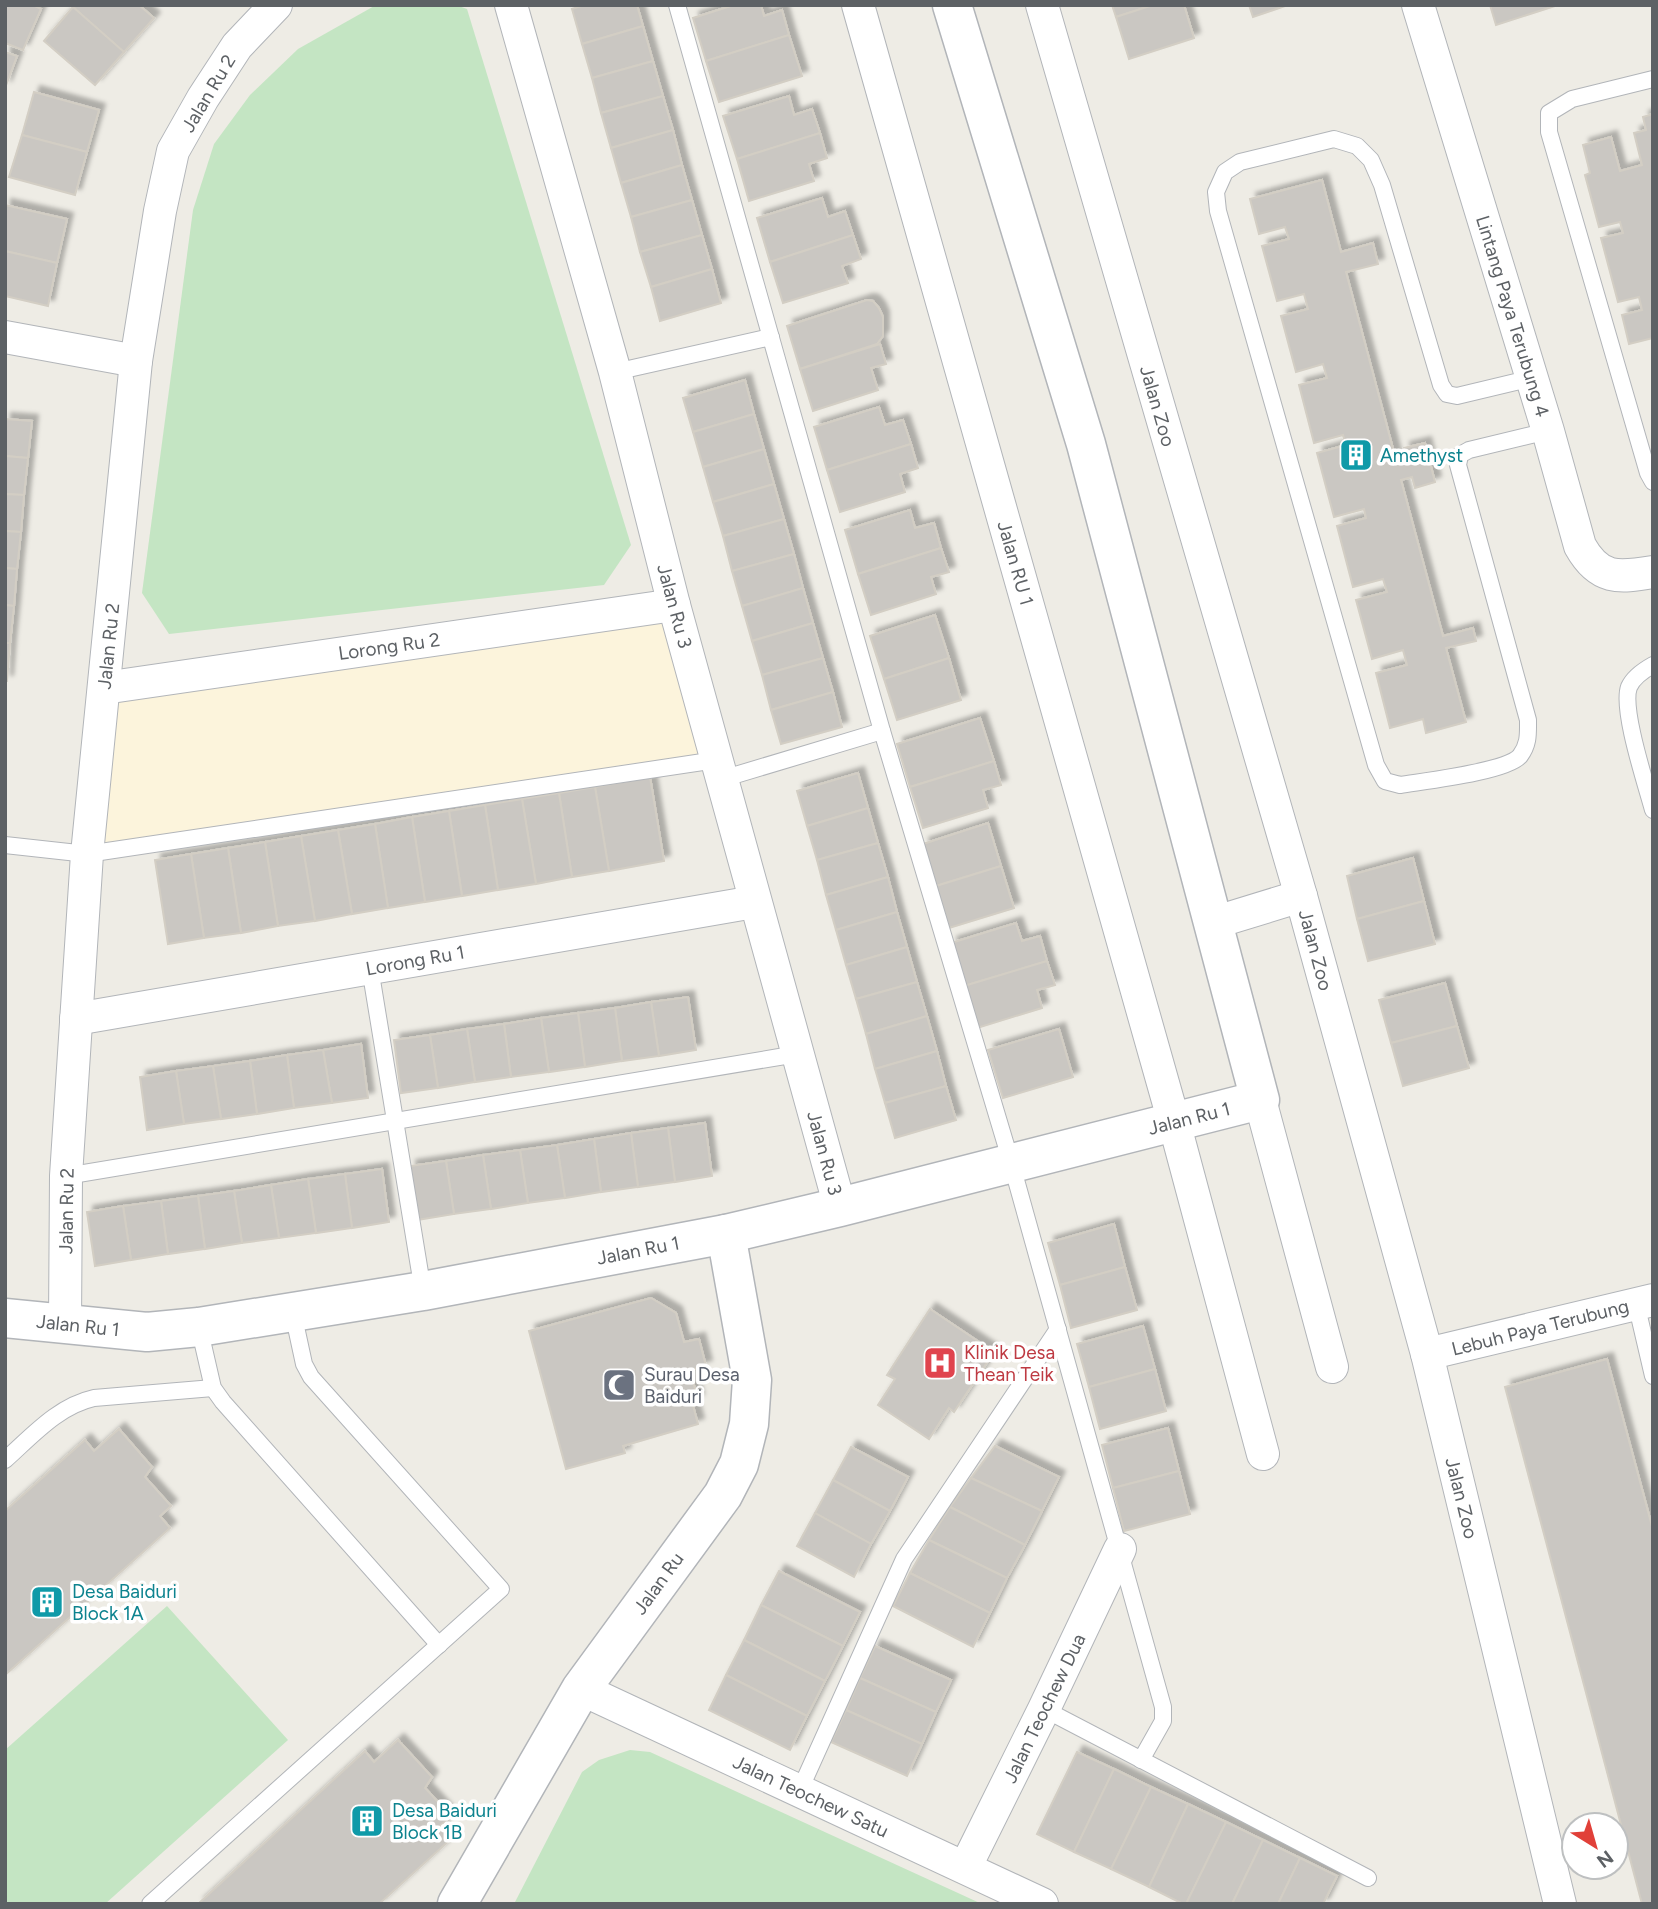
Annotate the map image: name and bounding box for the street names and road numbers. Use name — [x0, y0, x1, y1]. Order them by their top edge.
street label: Jalan Ru 2 — [176, 50, 241, 136]
street label: Lintang Paya Terubung 4 — [1471, 213, 1554, 420]
street label: Jalan Zoo — [1135, 363, 1180, 449]
street label: Jalan RU 1 — [993, 518, 1038, 608]
street label: Jalan Ru 3 — [652, 562, 697, 651]
street label: Jalan Ru 2 — [93, 602, 124, 690]
street label: Lorong Ru 2 — [337, 628, 441, 665]
street label: Jalan Zoo — [1294, 907, 1337, 993]
street label: Lorong Ru 1 — [364, 940, 466, 980]
street label: Jalan Ru 1 — [1146, 1097, 1233, 1140]
street label: Jalan Ru 3 — [802, 1109, 847, 1198]
street label: Jalan Ru 2 — [54, 1168, 79, 1254]
street label: Jalan Ru 1 — [595, 1231, 681, 1270]
street label: Lebuh Paya Terubung — [1449, 1294, 1631, 1361]
street label: Jalan Ru 1 — [35, 1310, 121, 1341]
street label: Jalan Zoo — [1440, 1455, 1483, 1541]
street label: Jalan Ru — [628, 1548, 689, 1619]
street label: Jalan Teochew Dua — [998, 1630, 1091, 1787]
street label: Jalan Teochew Satu — [729, 1750, 892, 1843]

